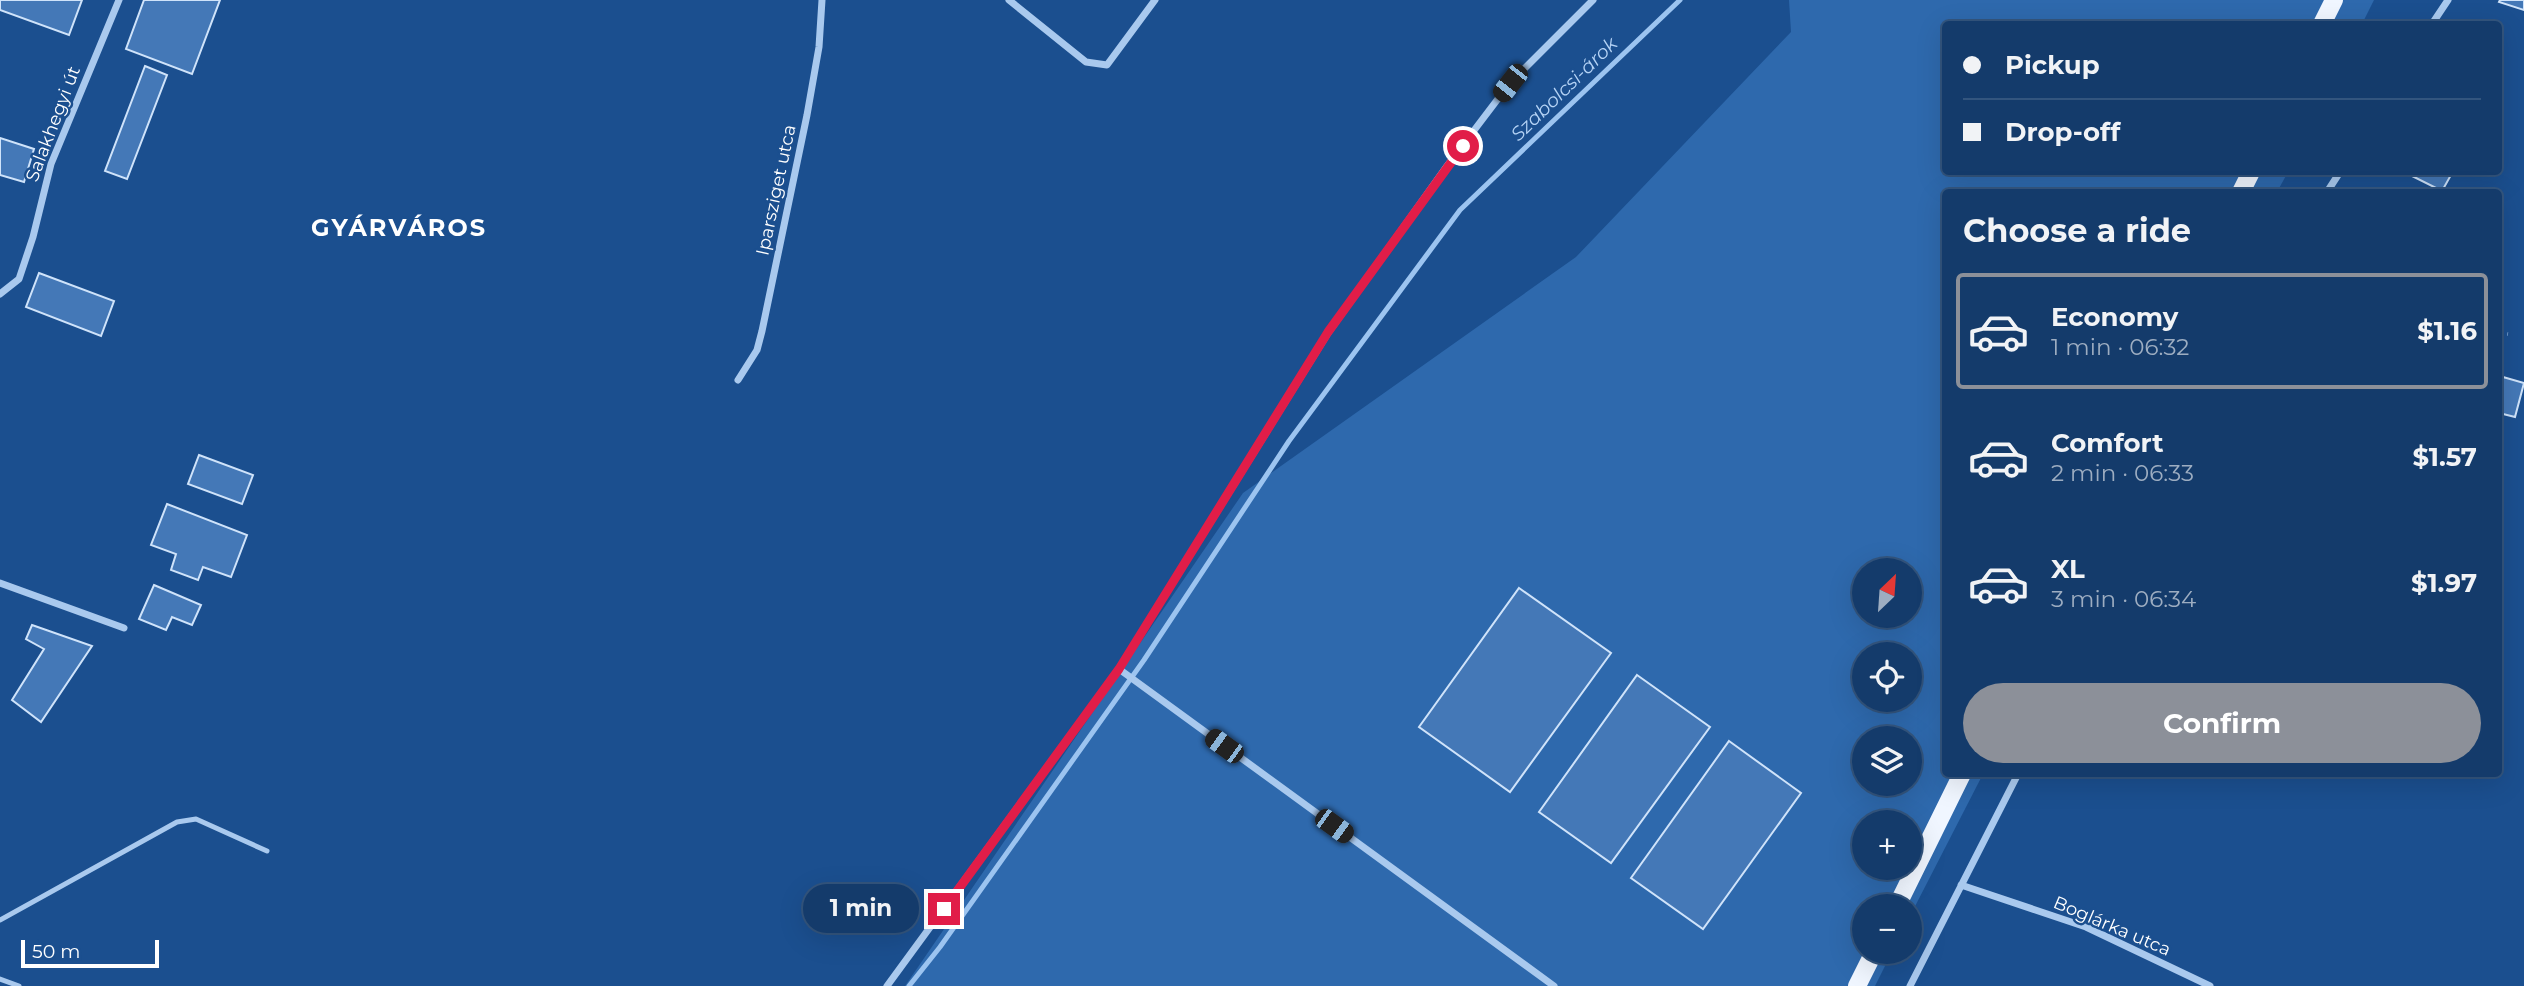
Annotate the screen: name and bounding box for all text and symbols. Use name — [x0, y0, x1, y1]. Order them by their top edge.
water label: Szabolcsi-árok — [1506, 32, 1623, 146]
text: Pickup — [2005, 49, 2100, 81]
car — [1489, 60, 1532, 106]
street label: Salakhegyi út — [21, 63, 85, 185]
text: Drop-off — [2005, 116, 2120, 148]
street label: Iparsziget utca — [751, 123, 801, 257]
route start — [1447, 130, 1479, 162]
text: Choose a ride — [1963, 211, 2191, 250]
district label: GYÁRVÁROS — [311, 213, 487, 242]
icon: car — [1967, 300, 2030, 363]
text: Economy — [2051, 301, 2178, 333]
text: $1.16 — [2417, 315, 2477, 347]
text: 1 min · 06:32 — [2051, 333, 2189, 361]
icon: car — [1967, 426, 2030, 489]
text: Comfort — [2051, 427, 2163, 459]
text: $1.57 — [2412, 441, 2477, 473]
text: 2 min · 06:33 — [2051, 459, 2194, 487]
icon: car — [1967, 552, 2030, 615]
text: XL — [2051, 553, 2085, 585]
north arrow — [1852, 558, 1922, 628]
map controls — [1852, 558, 1922, 964]
text: $1.97 — [2411, 567, 2477, 599]
text: 3 min · 06:34 — [2051, 585, 2196, 613]
button: locate — [1852, 642, 1922, 712]
button: Confirm — [1963, 683, 2481, 763]
car — [1201, 725, 1248, 767]
button: layers — [1852, 726, 1922, 796]
car — [1311, 805, 1358, 847]
button: + — [1852, 810, 1922, 880]
callout: 1 min — [804, 884, 920, 934]
street label: Boglárka utca — [2050, 891, 2174, 961]
route end — [928, 893, 960, 925]
text: 1 min — [830, 894, 892, 922]
button: − — [1852, 894, 1922, 964]
scale bar — [21, 937, 159, 969]
text: 50 m — [32, 940, 80, 963]

